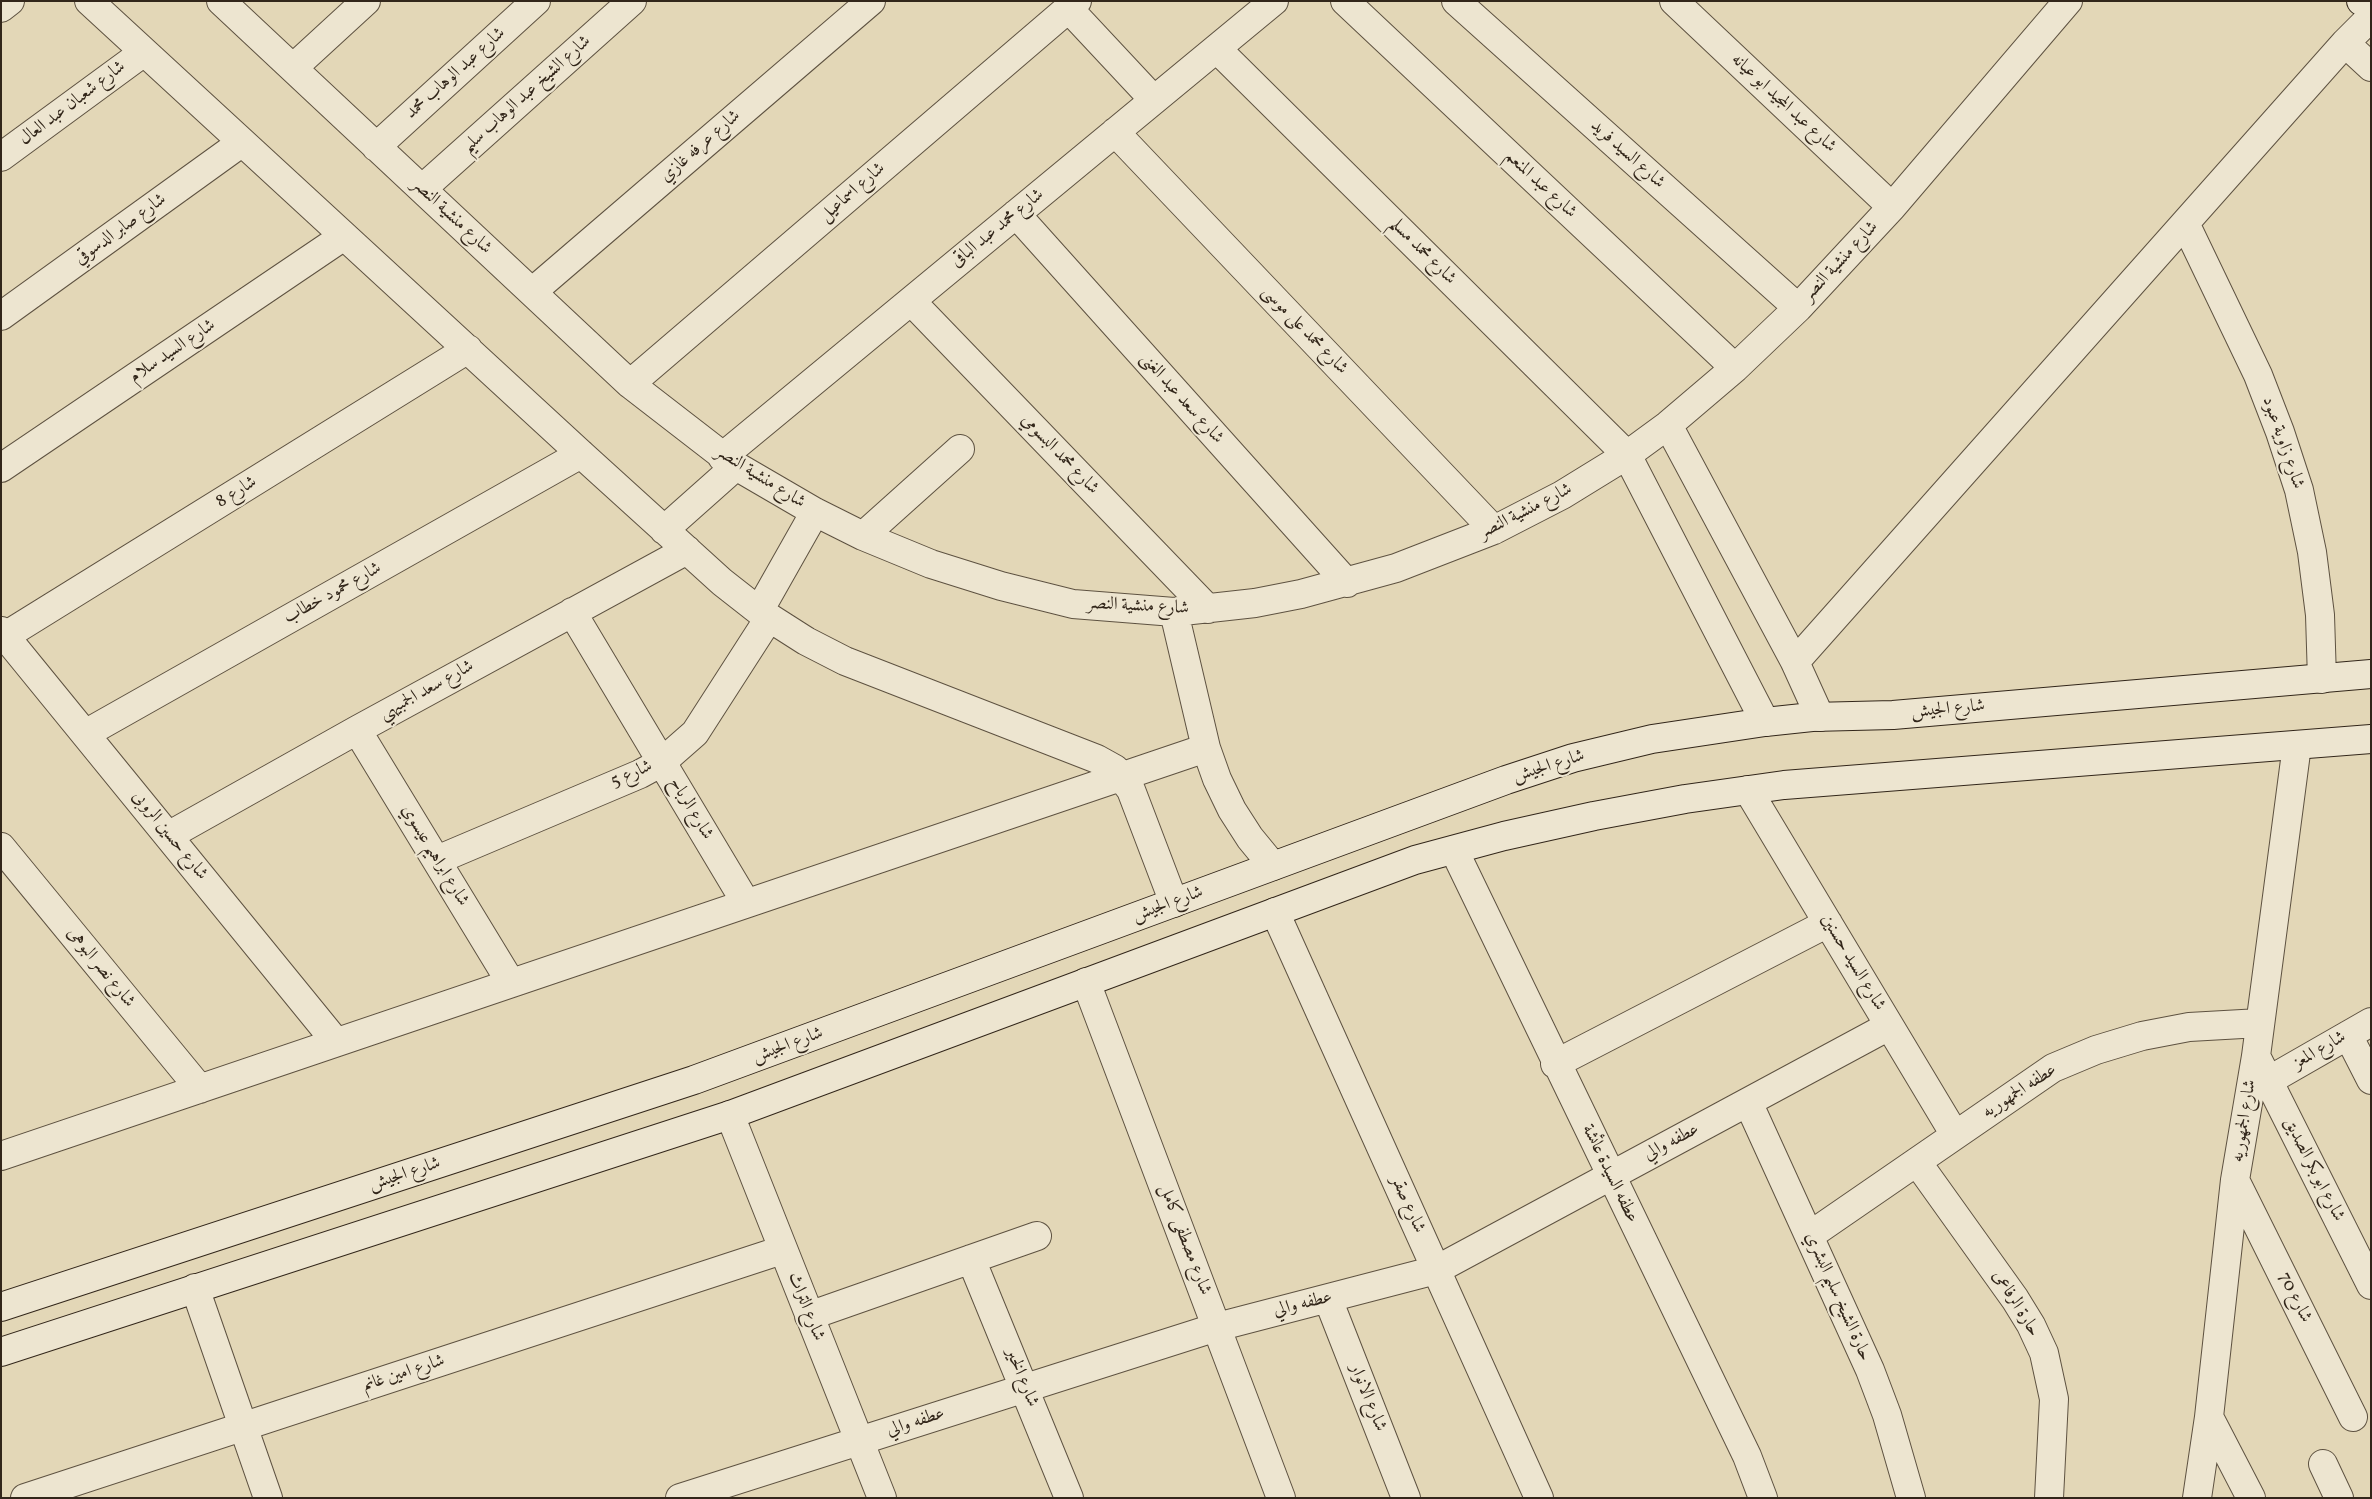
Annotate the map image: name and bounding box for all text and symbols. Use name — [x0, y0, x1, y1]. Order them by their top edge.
street label: شارع عبد الوهاب محمد — [401, 23, 511, 125]
street label: شارع الشيخ عبد الوهاب سليم — [458, 31, 596, 159]
street label: شارع عبد المجيد ابو عيانه — [1726, 50, 1840, 158]
street label: شارع شعبان عبد العال — [15, 57, 131, 151]
street label: شارع عرفه غازي — [656, 106, 746, 188]
street label: شارع السيد فريد — [1585, 116, 1669, 194]
street label: شارع عبد المنعم — [1500, 146, 1580, 224]
street label: شارع اسماعيل — [816, 159, 890, 227]
street label: شارع منشية النصر — [406, 174, 496, 260]
street label: شارع محمد عبد الباقى — [947, 185, 1049, 273]
street label: شارع صابر الدسوقي — [71, 189, 171, 271]
street label: شارع محمد مسلم — [1384, 214, 1460, 290]
street label: شارع منشية النصر — [1798, 217, 1884, 307]
street label: شارع محمد على موسى — [1256, 282, 1352, 380]
street label: شارع السيد سلام — [126, 315, 220, 389]
street label: شارع سعد عبد الغنى — [1134, 349, 1228, 449]
street label: شارع زاوية عبود — [2256, 394, 2308, 492]
street label: شارع محمد البسومي — [1015, 410, 1103, 500]
street label: شارع منشية النصر — [711, 442, 809, 514]
street label: شارع 8 — [213, 472, 261, 514]
street label: شارع منشية النصر — [1476, 479, 1576, 545]
street label: شارع محمود خطاب — [280, 558, 386, 630]
street label: شارع منشية النصر — [1087, 594, 1189, 620]
street label: شارع سعد الجمبيهي — [376, 656, 478, 726]
street label: شارع الجيش — [1910, 696, 1986, 724]
street label: شارع الجيش — [1510, 746, 1588, 788]
street label: شارع 5 — [608, 756, 656, 794]
street label: شارع الرباح — [663, 774, 717, 844]
street label: شارع حسين الروبى — [126, 787, 212, 885]
street label: شارع ابراهيم عيسوي — [395, 801, 473, 911]
street label: شارع الجيش — [1130, 882, 1206, 928]
street label: شارع السيد حسنين — [1815, 911, 1889, 1015]
street label: شارع نصر البوهى — [61, 923, 139, 1013]
street label: شارع الجيش — [750, 1023, 826, 1069]
street label: شارع المعز — [2290, 1027, 2350, 1075]
street label: عطفه الجمهوريه — [1979, 1060, 2061, 1124]
street label: شارع الجمهوريه — [2228, 1078, 2262, 1164]
street label: شارع ابو بكر الصديق — [2278, 1114, 2348, 1226]
street label: عطفه والي — [1641, 1119, 1703, 1167]
street label: عطفه السيدة عائشة — [1576, 1121, 1642, 1227]
street label: شارع الجيش — [367, 1153, 443, 1197]
street label: شارع صقر — [1385, 1173, 1429, 1237]
street label: شارع مصطفى كامل — [1153, 1181, 1215, 1299]
street label: حارة الشيخ سليم البشري — [1799, 1229, 1875, 1365]
street label: حارة الرفاعى — [1986, 1267, 2044, 1341]
street label: شارع التراث — [781, 1269, 829, 1345]
street label: شارع 70 — [2272, 1269, 2316, 1327]
street label: عطفه والي — [1271, 1287, 1335, 1323]
street label: شارع الخير — [999, 1345, 1043, 1411]
street label: شارع امين غانم — [360, 1351, 448, 1397]
street label: شارع الانوار — [1344, 1361, 1390, 1435]
street label: عطفه والي — [884, 1403, 948, 1443]

